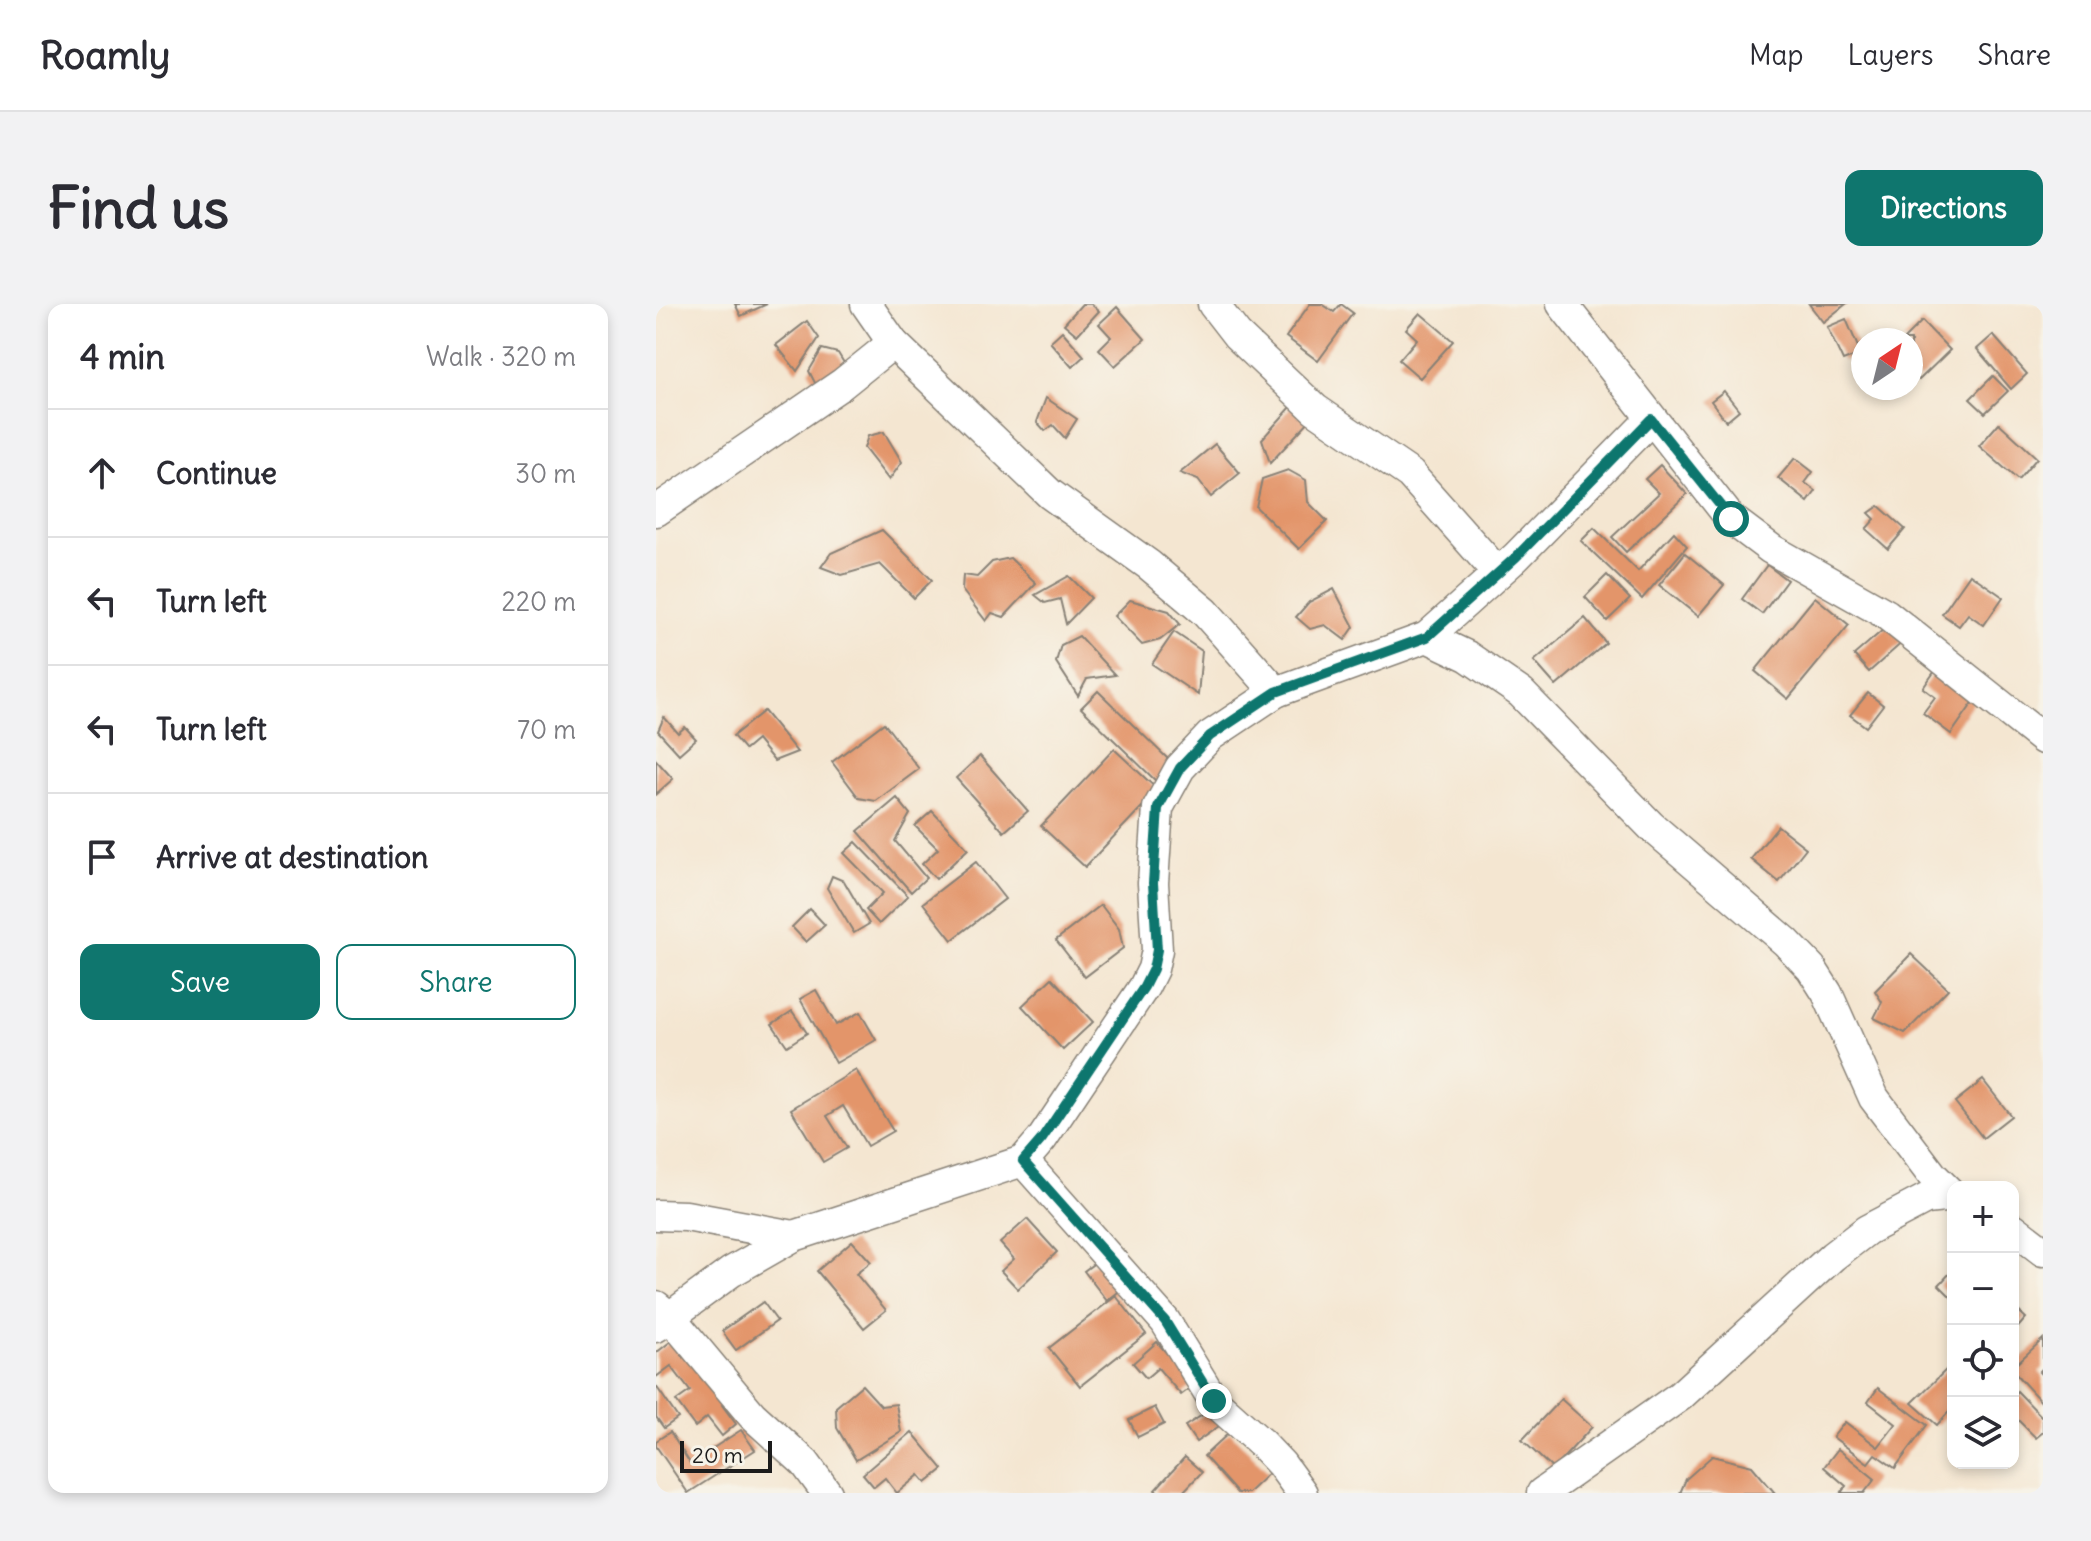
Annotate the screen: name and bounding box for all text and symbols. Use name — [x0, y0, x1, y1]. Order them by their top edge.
text: Roamly — [40, 32, 170, 79]
text: Map — [1749, 37, 1804, 73]
text: Layers — [1848, 37, 1934, 73]
text: Share — [1978, 37, 2051, 73]
button: Directions — [1845, 170, 2043, 246]
text: Find us — [48, 173, 229, 243]
north arrow — [1851, 328, 1923, 400]
text: 4 min — [80, 335, 165, 378]
text: Walk · 320 m — [426, 340, 576, 373]
icon: ahead — [80, 451, 124, 495]
text: Continue — [156, 454, 277, 492]
text: 30 m — [515, 457, 576, 490]
route start — [1713, 501, 1749, 537]
icon: left — [80, 579, 124, 623]
text: Turn left — [156, 582, 267, 620]
text: 220 m — [501, 585, 576, 618]
icon: left — [80, 707, 124, 751]
text: Turn left — [156, 710, 267, 748]
text: 70 m — [517, 713, 576, 746]
icon: arrive — [80, 835, 124, 879]
text: Arrive at destination — [156, 838, 428, 876]
button: Save — [80, 944, 320, 1020]
button: Share — [336, 944, 576, 1020]
map controls — [1947, 1181, 2019, 1469]
button: + — [1947, 1181, 2019, 1253]
button: − — [1947, 1253, 2019, 1325]
button: locate — [1947, 1325, 2019, 1397]
route end — [1196, 1383, 1232, 1419]
button: layers — [1947, 1397, 2019, 1469]
scale bar — [680, 1437, 772, 1473]
text: 20 m — [692, 1441, 743, 1469]

